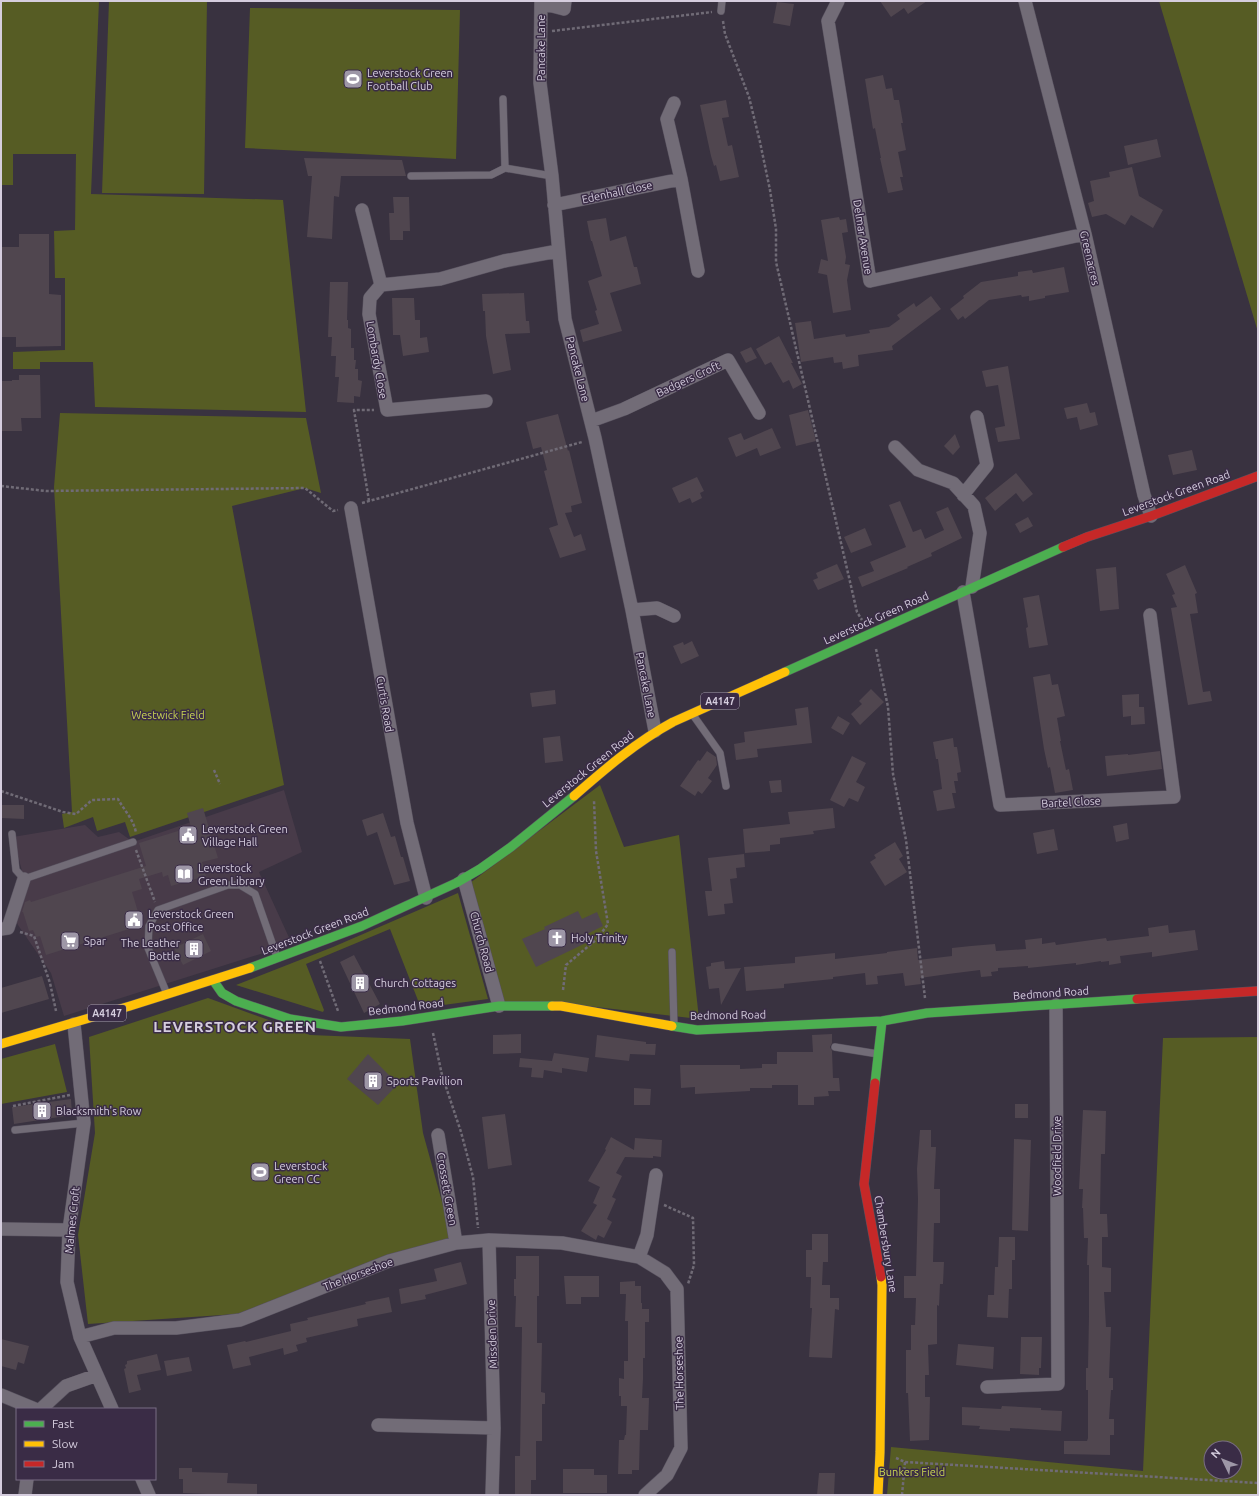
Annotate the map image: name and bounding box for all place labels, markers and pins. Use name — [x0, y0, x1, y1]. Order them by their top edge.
place label: Leverstock Green Football Club — [367, 67, 453, 92]
sports icon: Leverstock Green Football Club — [342, 68, 364, 90]
place label: Leverstock Green Village Hall — [202, 823, 288, 848]
public building icon: Leverstock Green Village Hall — [177, 824, 199, 846]
place label: Leverstock Green Library — [198, 862, 265, 887]
library icon: Leverstock Green Library — [173, 863, 195, 885]
place label: Leverstock Green Post Office — [148, 908, 234, 933]
public building icon: Leverstock Green Post Office — [123, 909, 145, 931]
church icon: Holy Trinity — [546, 927, 568, 949]
supermarket icon: Spar — [59, 930, 81, 952]
place label: Holy Trinity — [571, 932, 628, 944]
place label: Spar — [84, 935, 107, 947]
place label: The Leather Bottle — [121, 937, 181, 962]
building icon: The Leather Bottle — [183, 938, 205, 960]
building icon: Church Cottages — [349, 972, 371, 994]
place label: Church Cottages — [374, 977, 456, 989]
building icon: Sports Pavillion — [362, 1070, 384, 1092]
place label: Sports Pavillion — [387, 1075, 463, 1087]
building icon: Blacksmith's Row — [31, 1100, 53, 1122]
place label: Blacksmith's Row — [56, 1105, 142, 1117]
place label: Leverstock Green CC — [274, 1160, 328, 1185]
sports icon: Leverstock Green CC — [249, 1161, 271, 1183]

